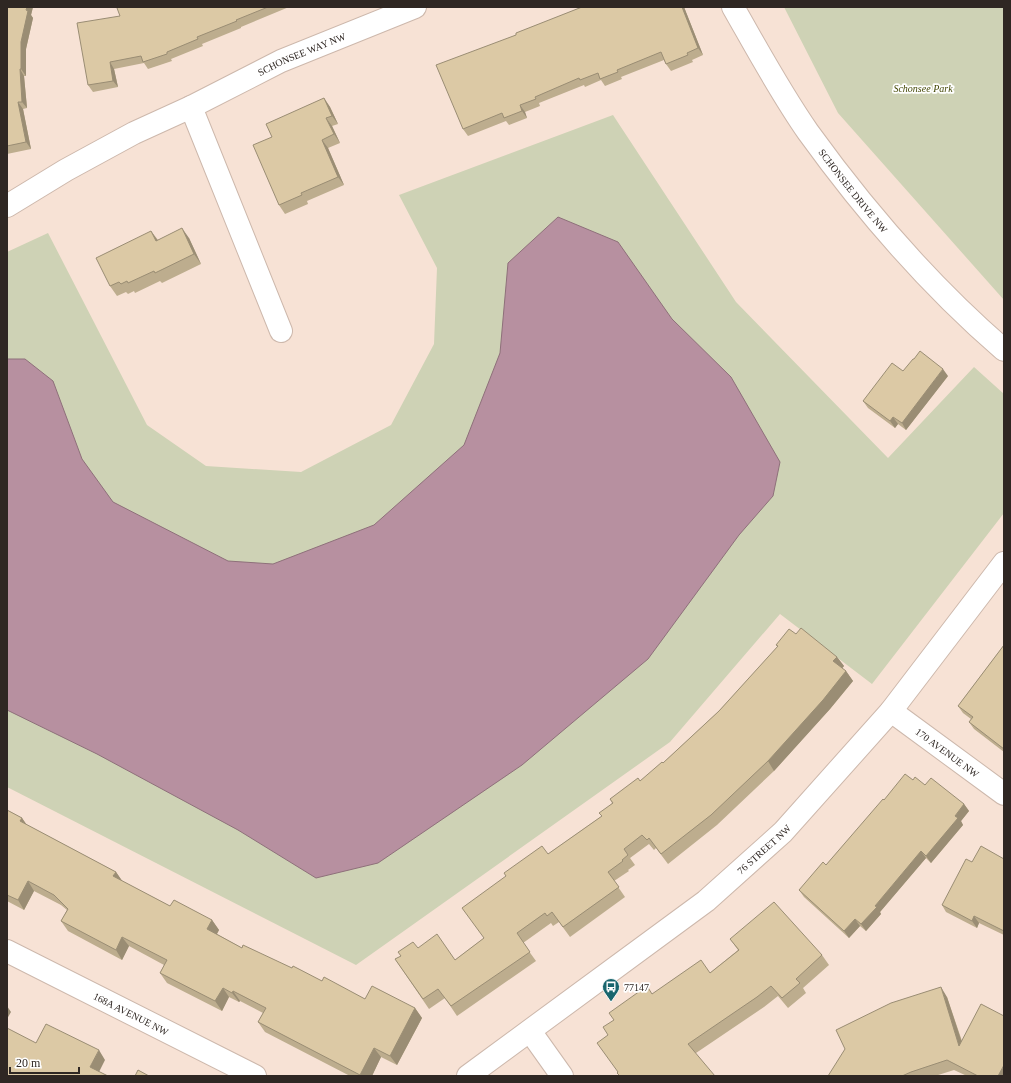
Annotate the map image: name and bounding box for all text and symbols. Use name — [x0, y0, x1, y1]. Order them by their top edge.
street label: SCHONSEE WAY NW — [256, 30, 348, 78]
park label: Schonsee Park — [893, 83, 953, 94]
street label: SCHONSEE DRIVE NW — [816, 147, 890, 235]
street label: 170 AVENUE NW — [913, 726, 981, 780]
street label: 76 STREET NW — [735, 822, 793, 876]
bus stop icon: 77147 — [601, 977, 621, 1002]
place label: 77147 — [624, 982, 649, 993]
street label: 168A AVENUE NW — [92, 990, 171, 1038]
scale bar — [10, 1049, 79, 1075]
text: 20 m — [16, 1056, 41, 1070]

